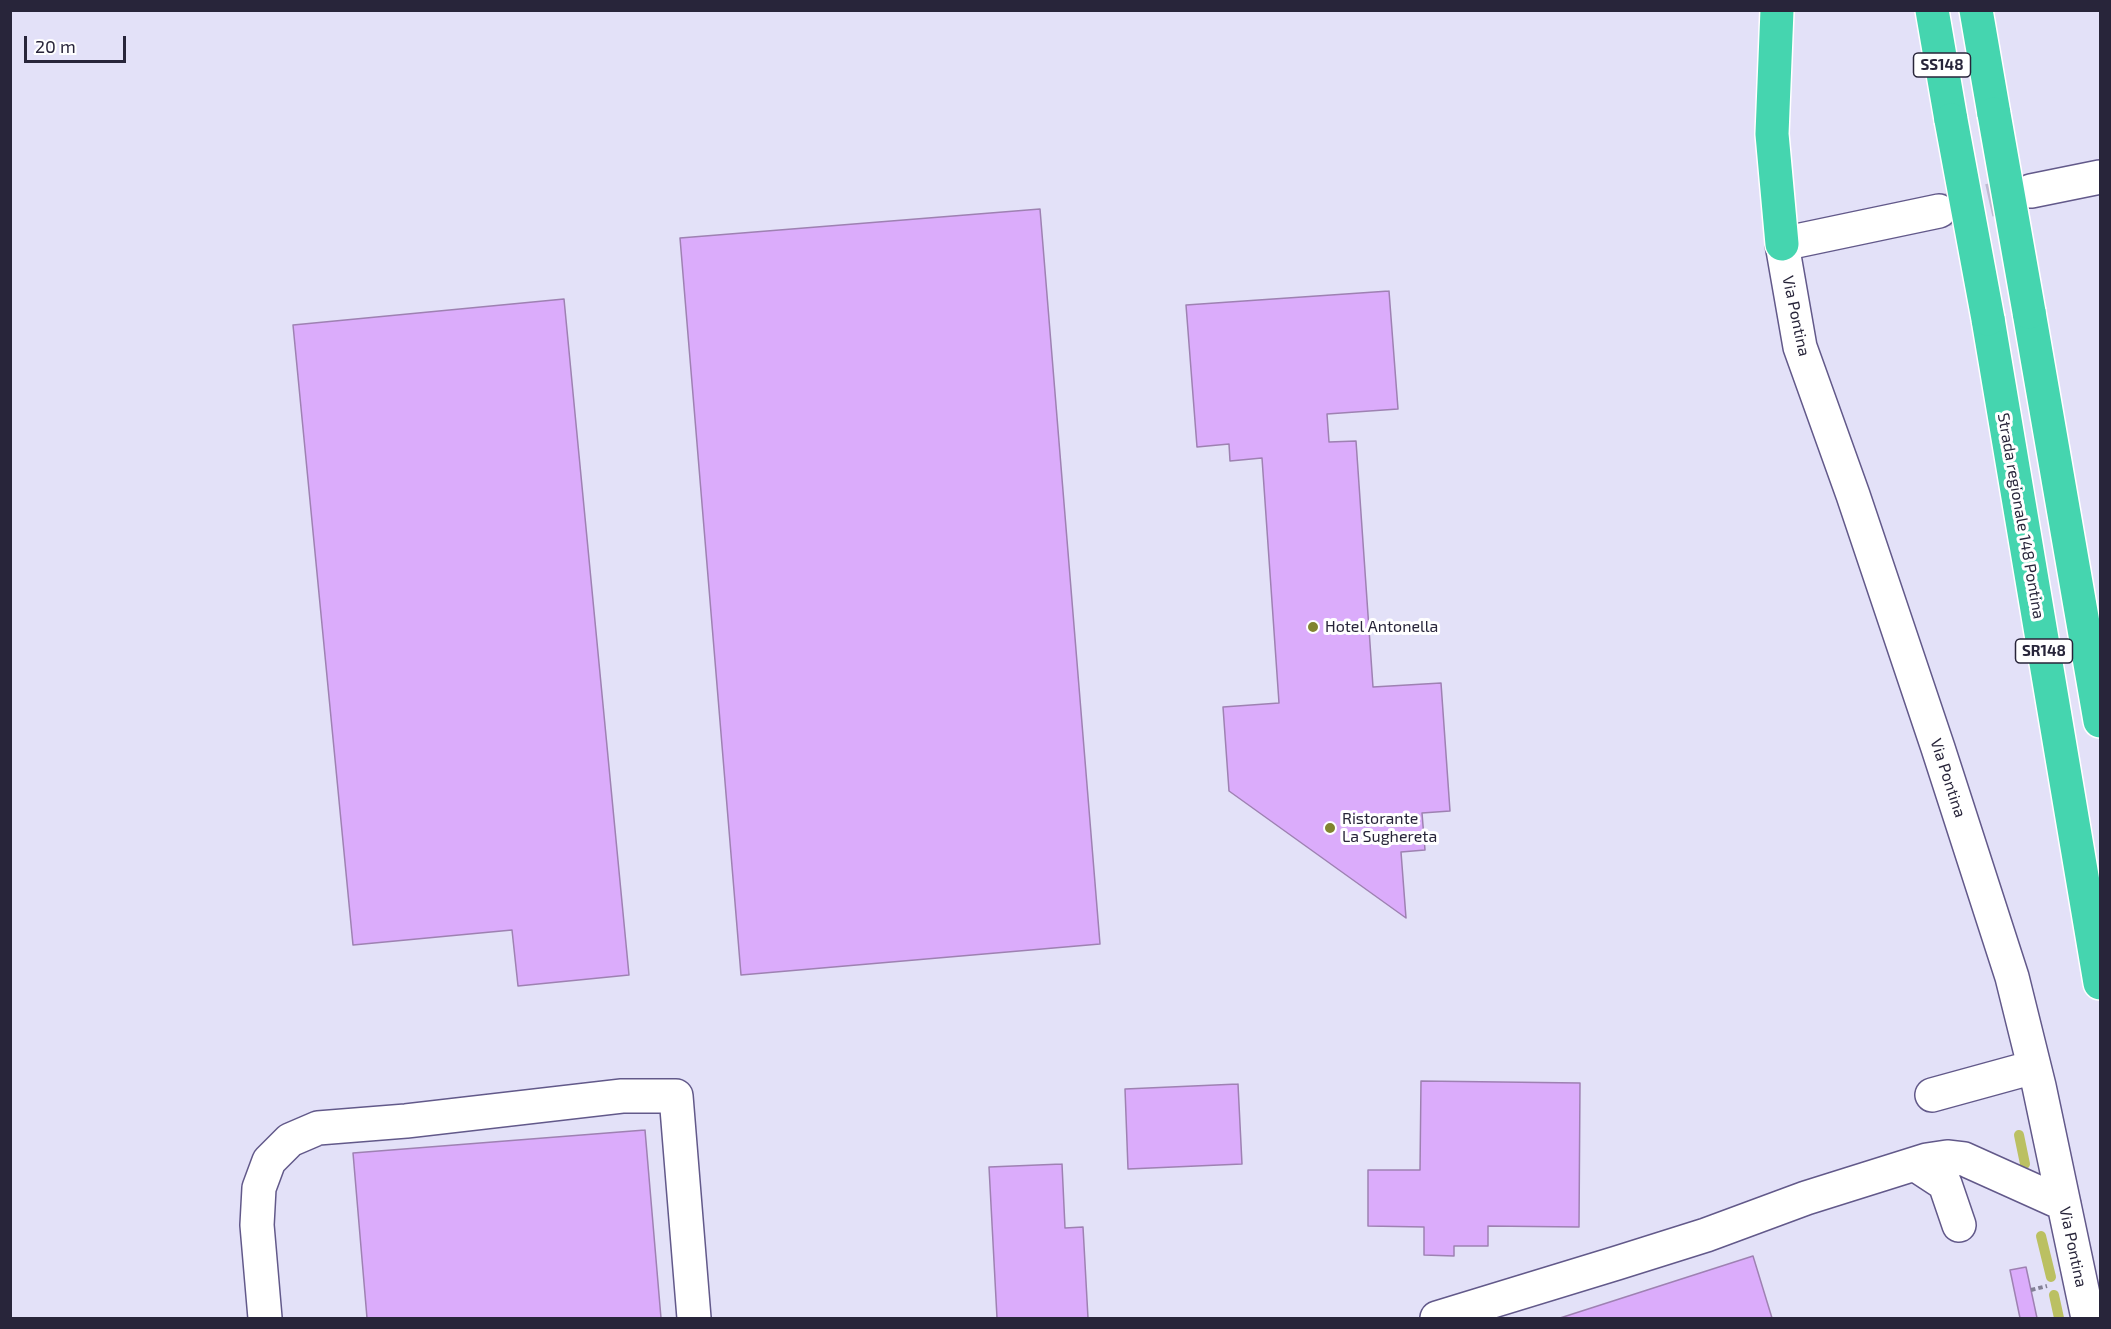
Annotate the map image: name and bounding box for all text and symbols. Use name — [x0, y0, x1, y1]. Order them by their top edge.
scale bar — [27, 24, 129, 62]
text: 20 m — [35, 35, 76, 57]
road number: SS148 — [1914, 53, 1970, 77]
street label: Via Pontina — [1778, 274, 1814, 358]
street label: Strada regionale 148 Pontina — [1993, 412, 2049, 620]
place label: Hotel Antonella — [1325, 617, 1438, 637]
marker: Hotel Antonella — [1306, 620, 1320, 634]
road number: SR148 — [2016, 639, 2072, 663]
street label: Via Pontina — [1926, 736, 1970, 820]
place label: Ristorante La Sughereta — [1342, 809, 1437, 847]
marker: Ristorante La Sughereta — [1323, 821, 1337, 835]
street label: Via Pontina — [2055, 1205, 2091, 1289]

